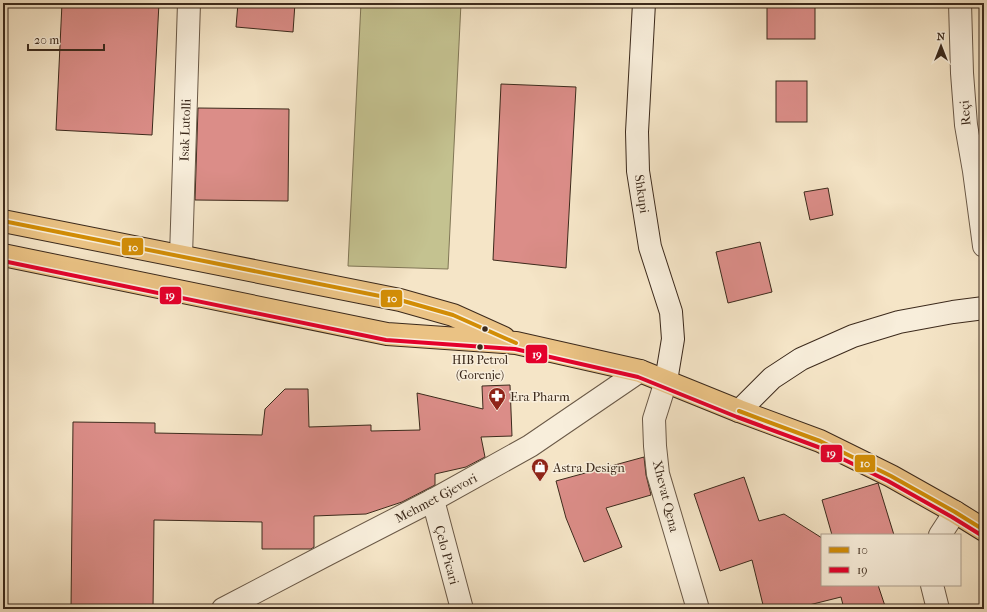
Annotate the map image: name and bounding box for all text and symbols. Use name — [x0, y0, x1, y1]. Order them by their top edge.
scale bar — [28, 26, 104, 52]
north arrow — [921, 26, 961, 66]
text: N — [937, 30, 946, 43]
text: 20 m — [34, 33, 59, 47]
street label: Isak Lutolli — [176, 98, 194, 162]
street label: Reçi — [956, 100, 975, 126]
street label: Shkupi — [632, 174, 652, 214]
line badge: 10 — [121, 237, 144, 256]
text: 10 — [128, 241, 138, 254]
line badge: 19 — [159, 286, 182, 305]
text: 19 — [165, 289, 175, 302]
line badge: 10 — [380, 289, 403, 308]
text: 10 — [387, 292, 397, 305]
unlabelled marker — [480, 324, 490, 334]
marker: HIB Petrol (Gorenje) — [475, 342, 485, 352]
line badge: 19 — [525, 344, 548, 364]
text: 19 — [532, 348, 542, 361]
place label: HIB Petrol (Gorenje) — [452, 353, 509, 382]
pharmacy icon: Era Pharm — [487, 386, 507, 411]
place label: Era Pharm — [510, 389, 570, 404]
line badge: 19 — [820, 444, 843, 463]
text: 19 — [826, 447, 836, 460]
line badge: 10 — [854, 454, 876, 473]
shop icon: Astra Design — [530, 457, 550, 482]
text: 10 — [860, 457, 870, 470]
street label: Xhevat Qena — [650, 459, 682, 534]
place label: Astra Design — [552, 460, 625, 475]
street label: Mehmet Gjevori — [392, 470, 480, 526]
street label: Çelo Picari — [432, 524, 462, 586]
legend — [821, 534, 961, 586]
text: 10 — [857, 543, 868, 557]
text: 19 — [857, 563, 868, 577]

